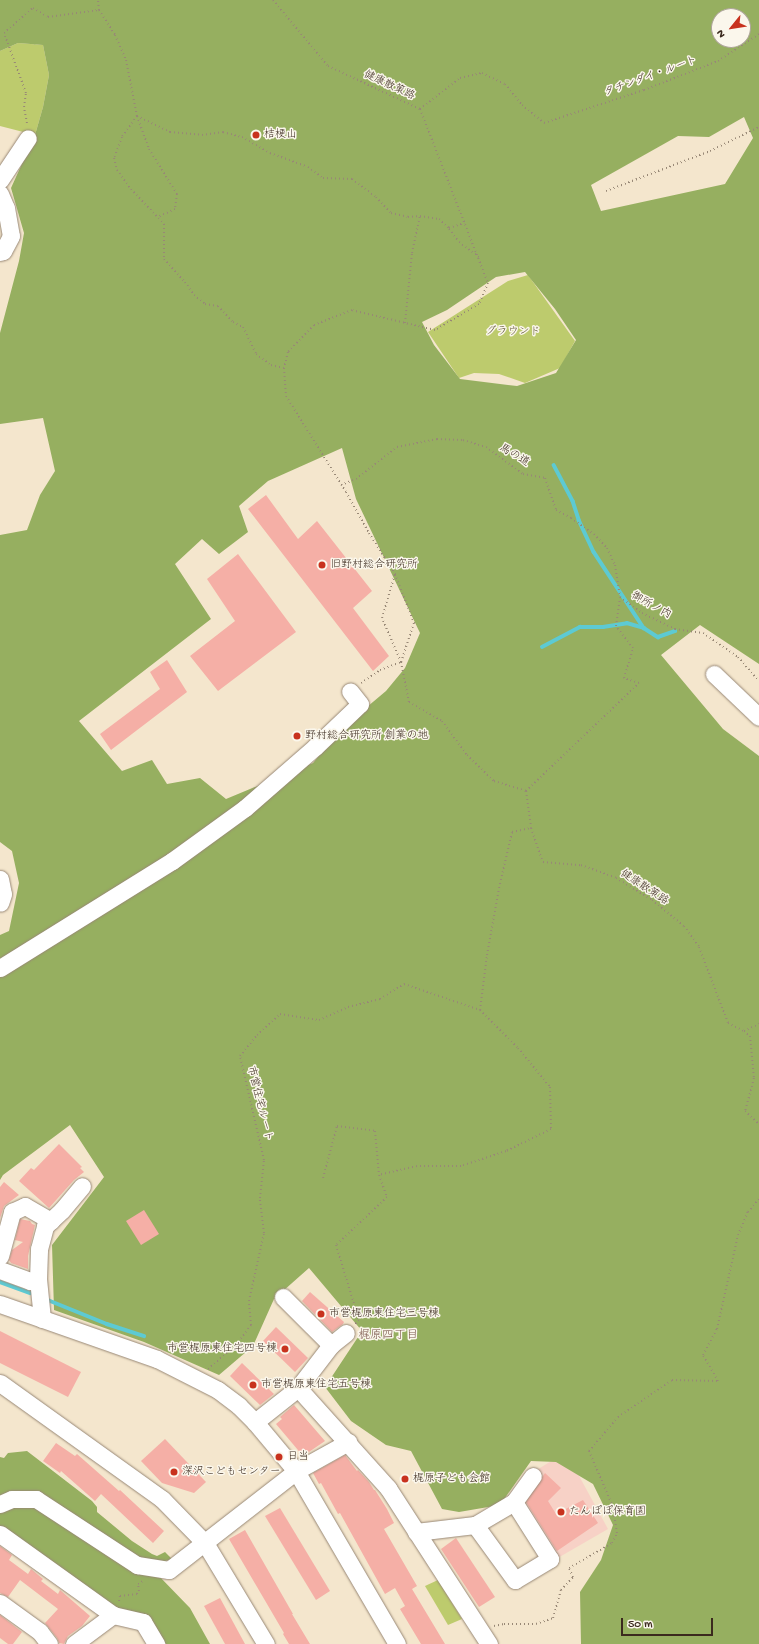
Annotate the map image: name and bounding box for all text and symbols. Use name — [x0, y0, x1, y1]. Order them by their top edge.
north arrow — [711, 8, 751, 48]
text: N — [714, 27, 728, 40]
street label: タチンダイ・ルート — [602, 54, 700, 100]
street label: 健康散策路 — [361, 68, 417, 104]
place label: 桔梗山 — [264, 128, 297, 142]
marker: 桔梗山 — [251, 130, 261, 140]
park label: グラウンド — [486, 325, 540, 339]
street label: 馬の道 — [496, 442, 532, 470]
place label: 旧野村総合研究所 — [330, 558, 418, 572]
marker: 旧野村総合研究所 — [317, 560, 327, 570]
street label: 御所ノ内 — [629, 590, 673, 622]
place label: 野村総合研究所 創業の地 — [305, 729, 429, 743]
marker: 野村総合研究所 創業の地 — [292, 731, 302, 741]
street label: 健康散策路 — [617, 867, 671, 909]
street label: 市営住宅ルート — [243, 1065, 275, 1143]
place label: 市営梶原東住宅三号棟 — [329, 1307, 439, 1321]
marker: 市営梶原東住宅三号棟 — [316, 1309, 326, 1319]
district label: 梶原四丁目 — [358, 1330, 418, 1344]
place label: 市営梶原東住宅四号棟 — [167, 1342, 277, 1356]
marker: 市営梶原東住宅四号棟 — [280, 1344, 290, 1354]
place label: 市営梶原東住宅五号棟 — [261, 1378, 371, 1392]
marker: 市営梶原東住宅五号棟 — [248, 1380, 258, 1390]
place label: 日当 — [287, 1450, 309, 1464]
marker: 日当 — [274, 1452, 284, 1462]
place label: 深沢こどもセンター — [182, 1465, 281, 1479]
marker: 深沢こどもセンター — [169, 1467, 179, 1477]
place label: 梶原子ども会館 — [413, 1472, 490, 1486]
marker: 梶原子ども会館 — [400, 1474, 410, 1484]
place label: たんぽぽ保育園 — [569, 1505, 646, 1519]
marker: たんぽぽ保育園 — [556, 1507, 566, 1517]
scale bar — [623, 1610, 715, 1636]
text: 50 m — [628, 1618, 653, 1632]

